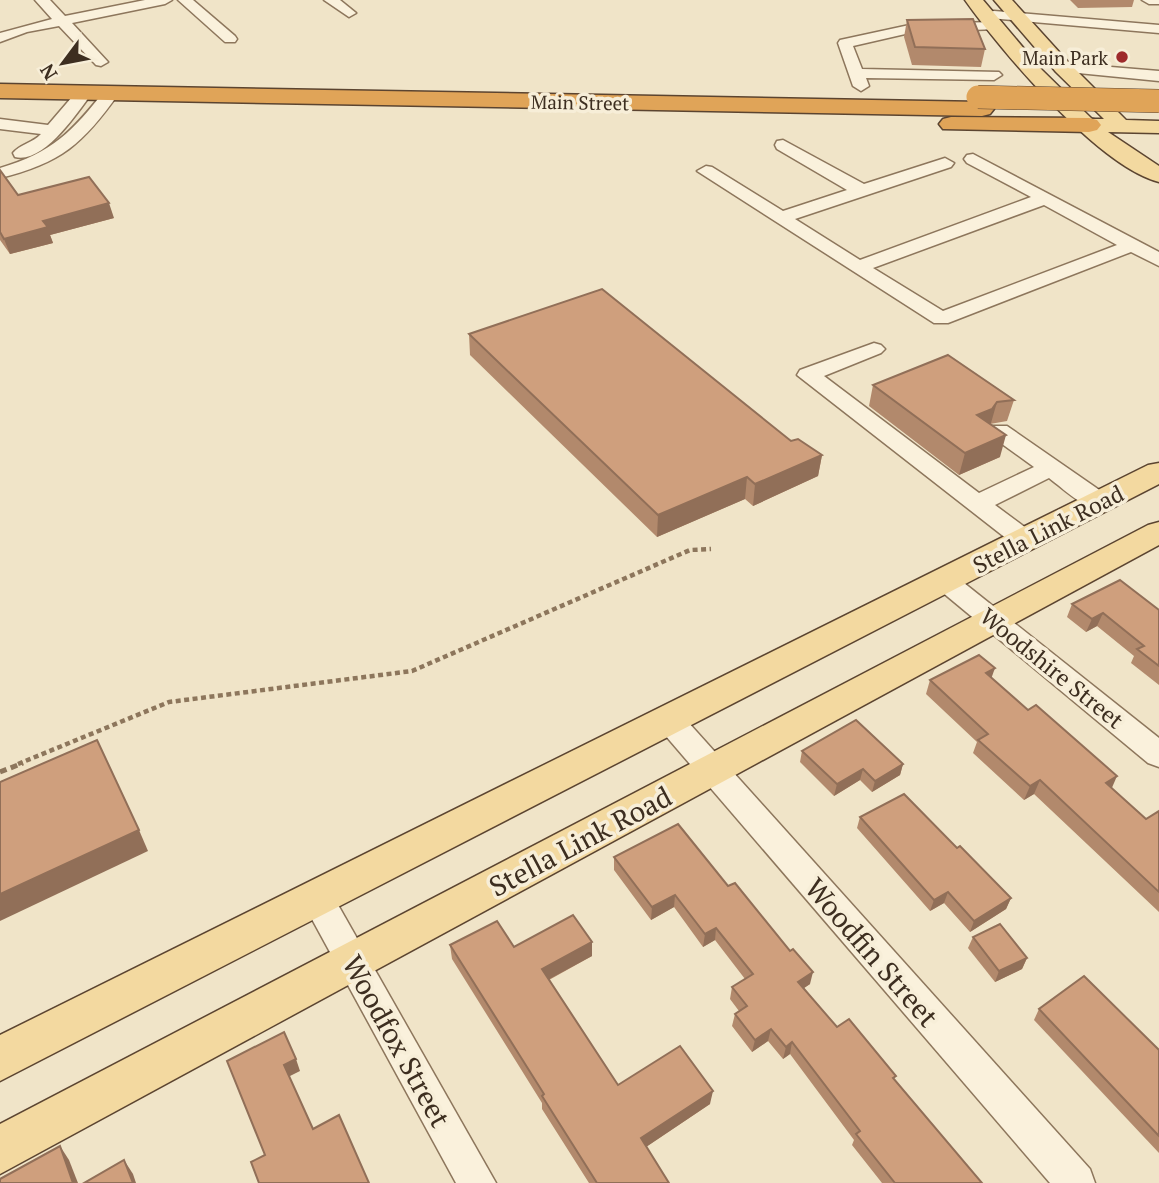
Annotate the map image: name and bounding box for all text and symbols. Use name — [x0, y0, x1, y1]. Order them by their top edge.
north arrow — [28, 28, 98, 98]
place label: Main Park — [1022, 45, 1108, 70]
marker: Main Park — [1114, 49, 1130, 65]
text: N — [33, 59, 63, 85]
street label: Main Street — [531, 89, 629, 115]
street label: Stella Link Road — [967, 478, 1129, 580]
street label: Woodshire Street — [974, 601, 1130, 736]
street label: Stella Link Road — [482, 777, 678, 905]
street label: Woodfin Street — [797, 870, 947, 1035]
street label: Woodfox Street — [334, 948, 460, 1134]

